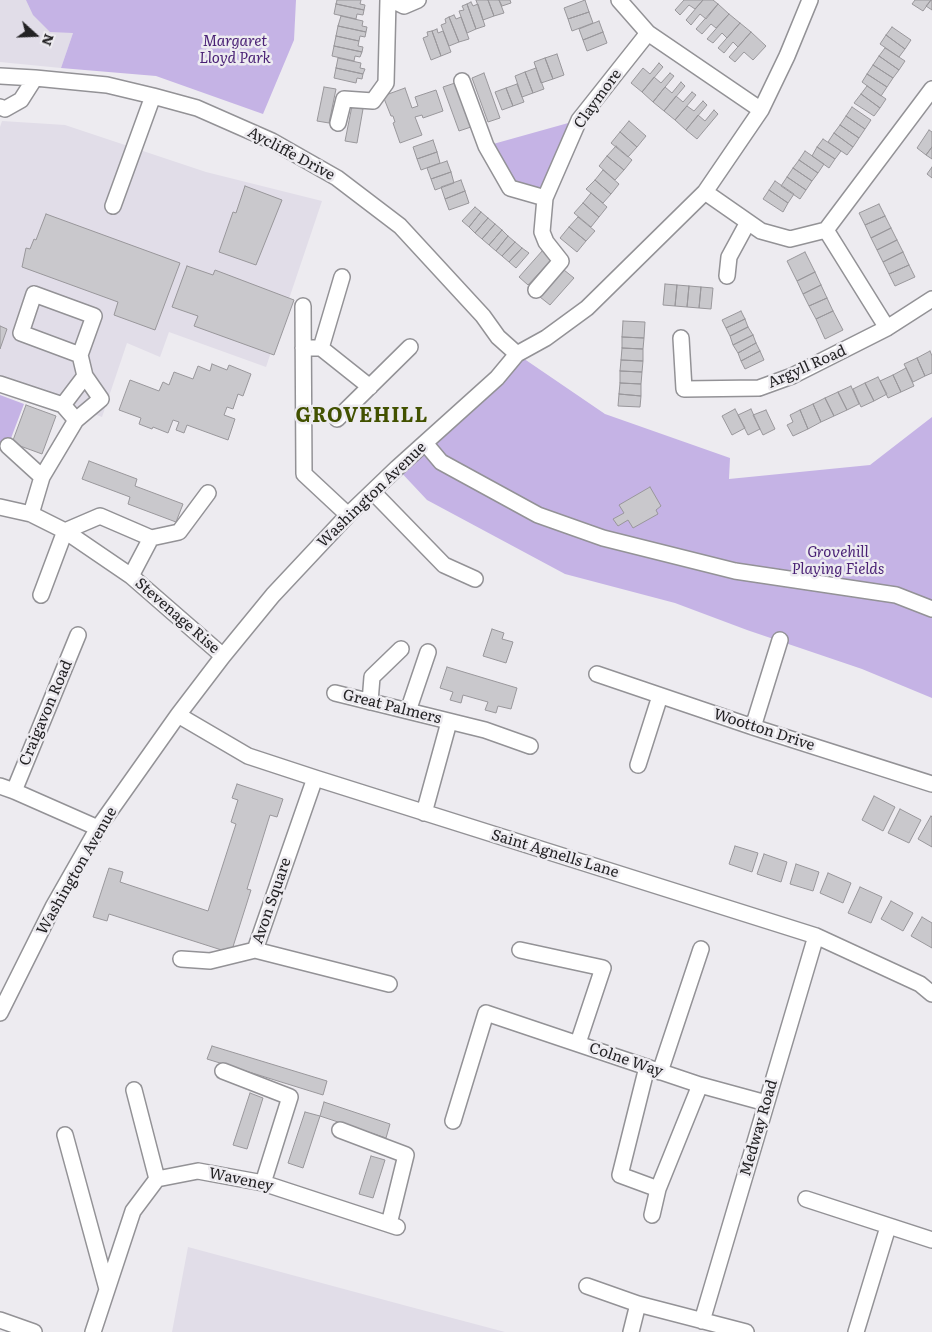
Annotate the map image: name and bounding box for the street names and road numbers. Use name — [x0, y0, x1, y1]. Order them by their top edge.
street label: Claymore — [570, 66, 626, 132]
street label: Aycliffe Drive — [244, 123, 338, 185]
street label: Argyll Road — [765, 342, 849, 392]
street label: Washington Avenue — [314, 438, 430, 552]
street label: Stevenage Rise — [131, 574, 223, 658]
street label: Craigavon Road — [16, 658, 76, 768]
street label: Great Palmers — [341, 686, 443, 728]
street label: Wootton Drive — [711, 705, 817, 755]
street label: Washington Avenue — [33, 804, 121, 938]
street label: Saint Agnells Lane — [489, 826, 621, 882]
street label: Avon Square — [249, 856, 295, 946]
street label: Colne Way — [587, 1039, 665, 1081]
street label: Medway Road — [737, 1078, 781, 1178]
street label: Waveney — [207, 1164, 275, 1196]

